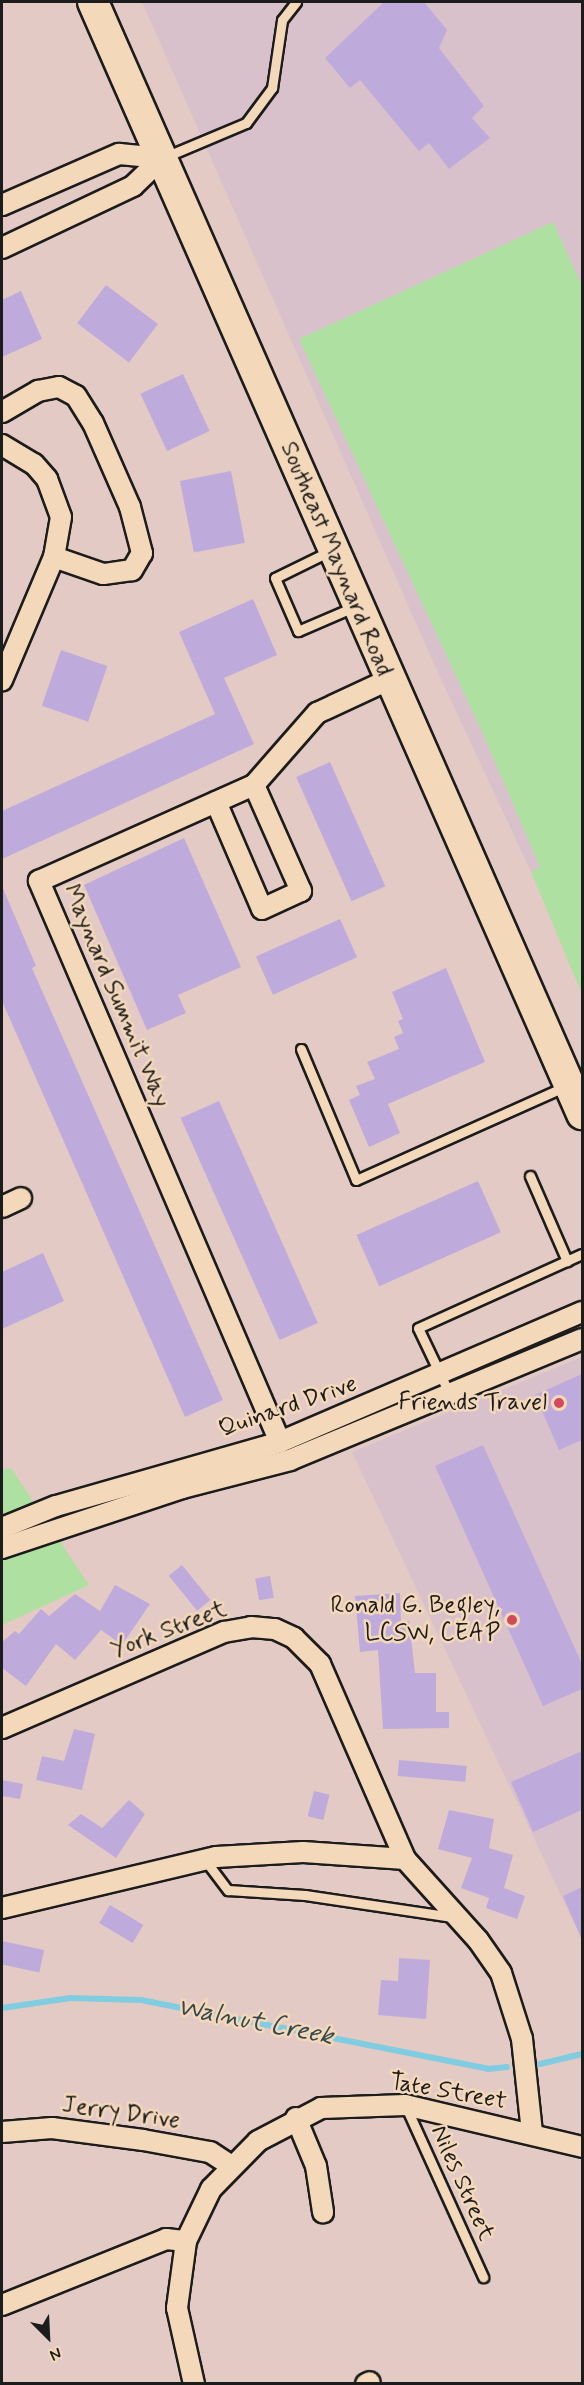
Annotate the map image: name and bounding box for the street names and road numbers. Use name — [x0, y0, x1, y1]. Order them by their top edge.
street label: Southeast Maynard Road — [274, 438, 398, 680]
street label: Maynard Summit Way — [54, 876, 178, 1116]
street label: Quinard Drive — [216, 1370, 360, 1444]
street label: York Street — [107, 1595, 231, 1665]
street label: Tate Street — [388, 2068, 508, 2116]
street label: Jerry Drive — [61, 2091, 181, 2135]
street label: Niles Street — [424, 2121, 500, 2245]

